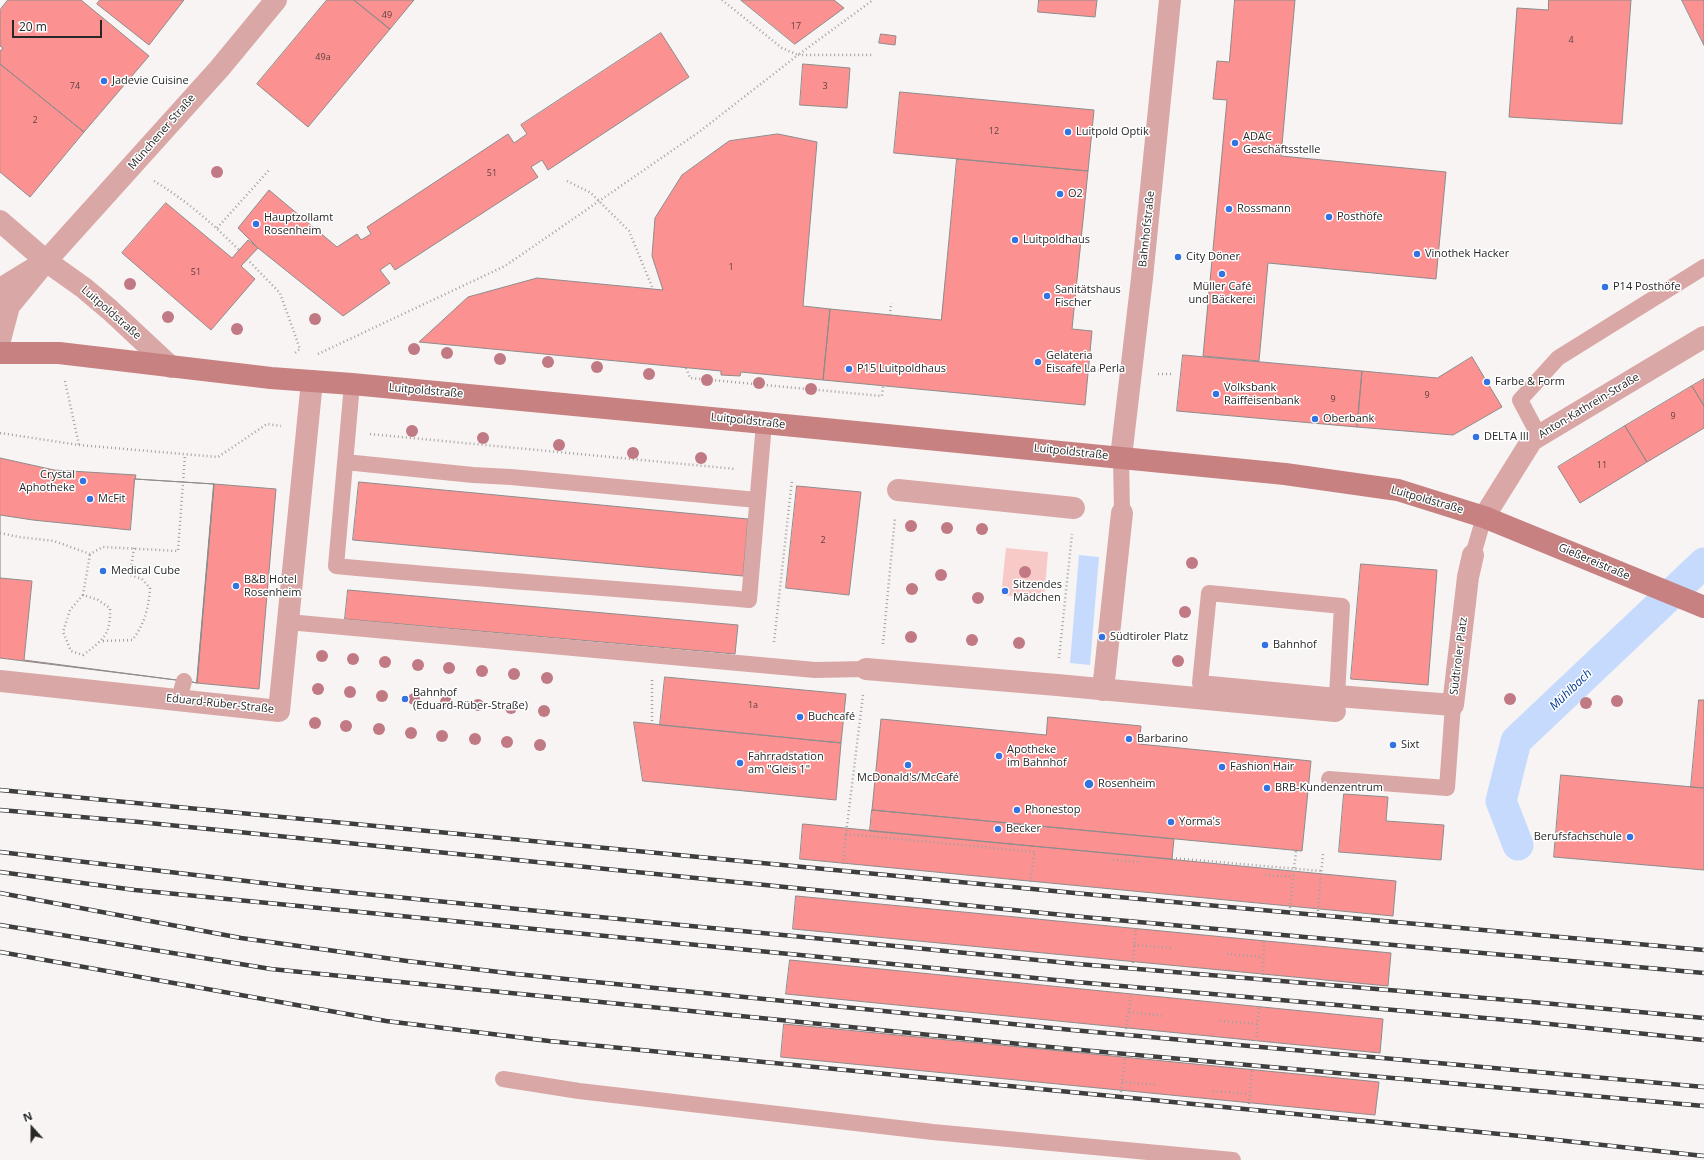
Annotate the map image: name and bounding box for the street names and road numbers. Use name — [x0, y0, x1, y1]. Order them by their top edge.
street label: Münchener Straße — [126, 92, 198, 172]
street label: Bahnhofstraße — [1136, 190, 1158, 268]
street label: Luitpoldstraße — [78, 283, 144, 343]
street label: Anton-Kathrein-Straße — [1536, 371, 1642, 441]
street label: Luitpoldstraße — [388, 381, 464, 401]
street label: Luitpoldstraße — [710, 411, 786, 431]
street label: Luitpoldstraße — [1033, 442, 1109, 462]
street label: Luitpoldstraße — [1389, 483, 1465, 517]
street label: Gießereistraße — [1556, 541, 1632, 583]
street label: Südtiroler Platz — [1448, 616, 1470, 696]
street label: Eduard-Rüber-Straße — [165, 692, 275, 716]

